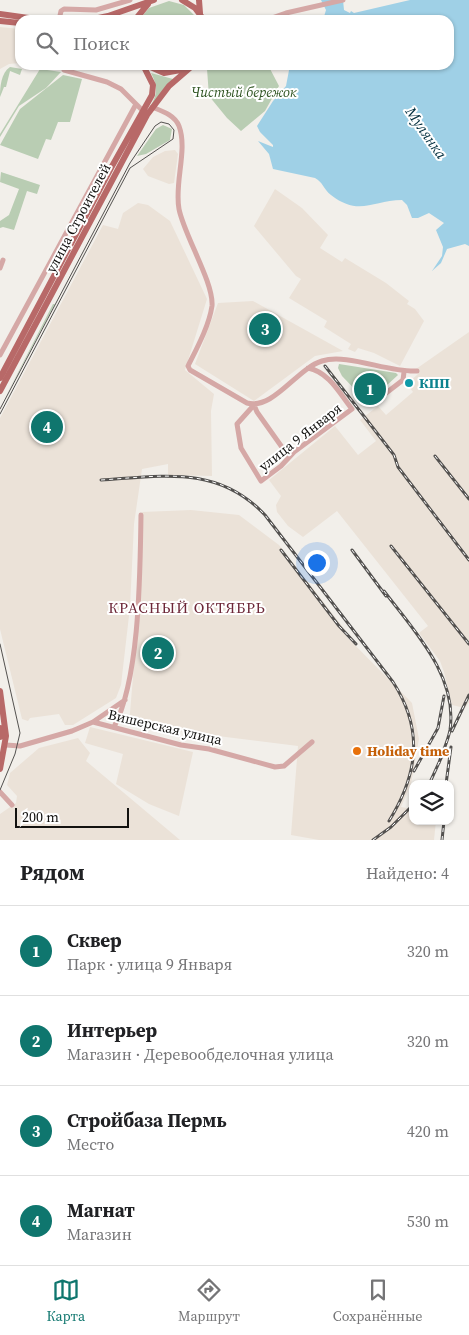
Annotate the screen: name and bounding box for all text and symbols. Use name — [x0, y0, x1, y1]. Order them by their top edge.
search box — [15, 15, 454, 70]
icon: search — [33, 29, 61, 57]
text: Поиск — [73, 30, 130, 56]
park label: Чистый бережок — [191, 82, 297, 102]
water label: Мулянка — [400, 102, 452, 163]
street label: улица Строителей — [41, 160, 115, 276]
pin: 3 — [249, 310, 281, 348]
pin: 1 — [354, 370, 386, 408]
place label: КПП — [419, 373, 450, 393]
marker: КПП — [403, 377, 415, 389]
street label: улица 9 Января — [254, 398, 346, 476]
pin: 4 — [31, 408, 63, 446]
your location — [304, 550, 330, 576]
district label: КРАСНЫЙ ОКТЯБРЬ — [108, 597, 266, 618]
pin: 2 — [142, 634, 174, 672]
street label: Вишерская улица — [106, 704, 225, 750]
place label: Holiday time — [367, 741, 449, 761]
marker: Holiday time — [351, 745, 363, 757]
map controls — [409, 780, 454, 825]
button: layers — [409, 780, 454, 825]
scale bar — [15, 805, 129, 828]
text: 200 m — [22, 807, 59, 827]
text: Рядом — [20, 858, 85, 887]
text: Найдено: 4 — [366, 862, 449, 884]
text: Сквер — [67, 927, 122, 953]
text: 1 — [32, 940, 40, 962]
text: 320 m — [407, 940, 449, 962]
text: Парк · улица 9 Января — [67, 953, 232, 975]
text: Интерьер — [67, 1017, 157, 1043]
text: 2 — [32, 1030, 40, 1052]
text: 320 m — [407, 1030, 449, 1052]
text: Магазин · Деревообделочная улица — [67, 1043, 334, 1065]
text: Стройбаза Пермь — [67, 1107, 226, 1133]
text: 3 — [32, 1120, 40, 1142]
text: 420 m — [407, 1120, 449, 1142]
text: Место — [67, 1133, 114, 1155]
text: Магнат — [67, 1197, 135, 1223]
text: 4 — [32, 1210, 40, 1232]
text: 530 m — [407, 1210, 449, 1232]
text: Магазин — [67, 1223, 132, 1245]
tab: Карта — [46, 1276, 85, 1326]
tab: Маршрут — [178, 1276, 240, 1326]
tab: Сохранённые — [333, 1276, 422, 1326]

